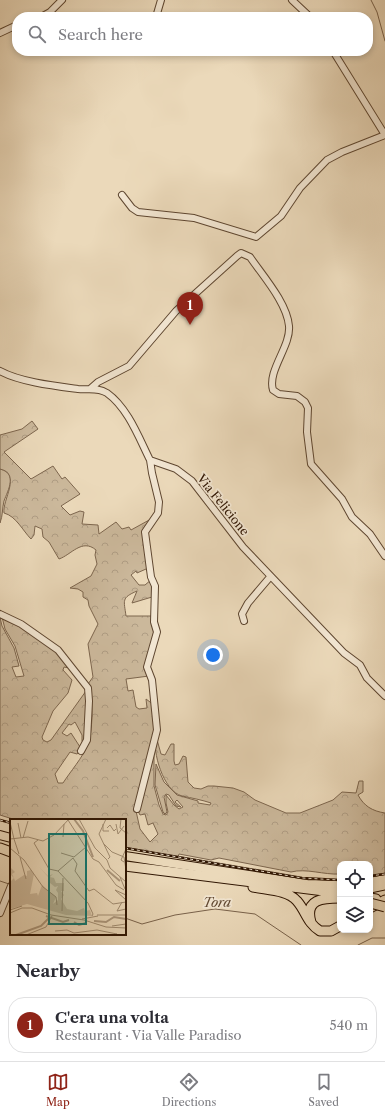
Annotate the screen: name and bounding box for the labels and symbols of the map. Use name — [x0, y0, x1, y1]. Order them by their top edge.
pin: 1 — [177, 292, 203, 325]
street label: Via Felicione — [193, 470, 253, 539]
your location — [203, 645, 223, 665]
inset map — [10, 819, 126, 935]
water label: Tora — [203, 894, 231, 910]

